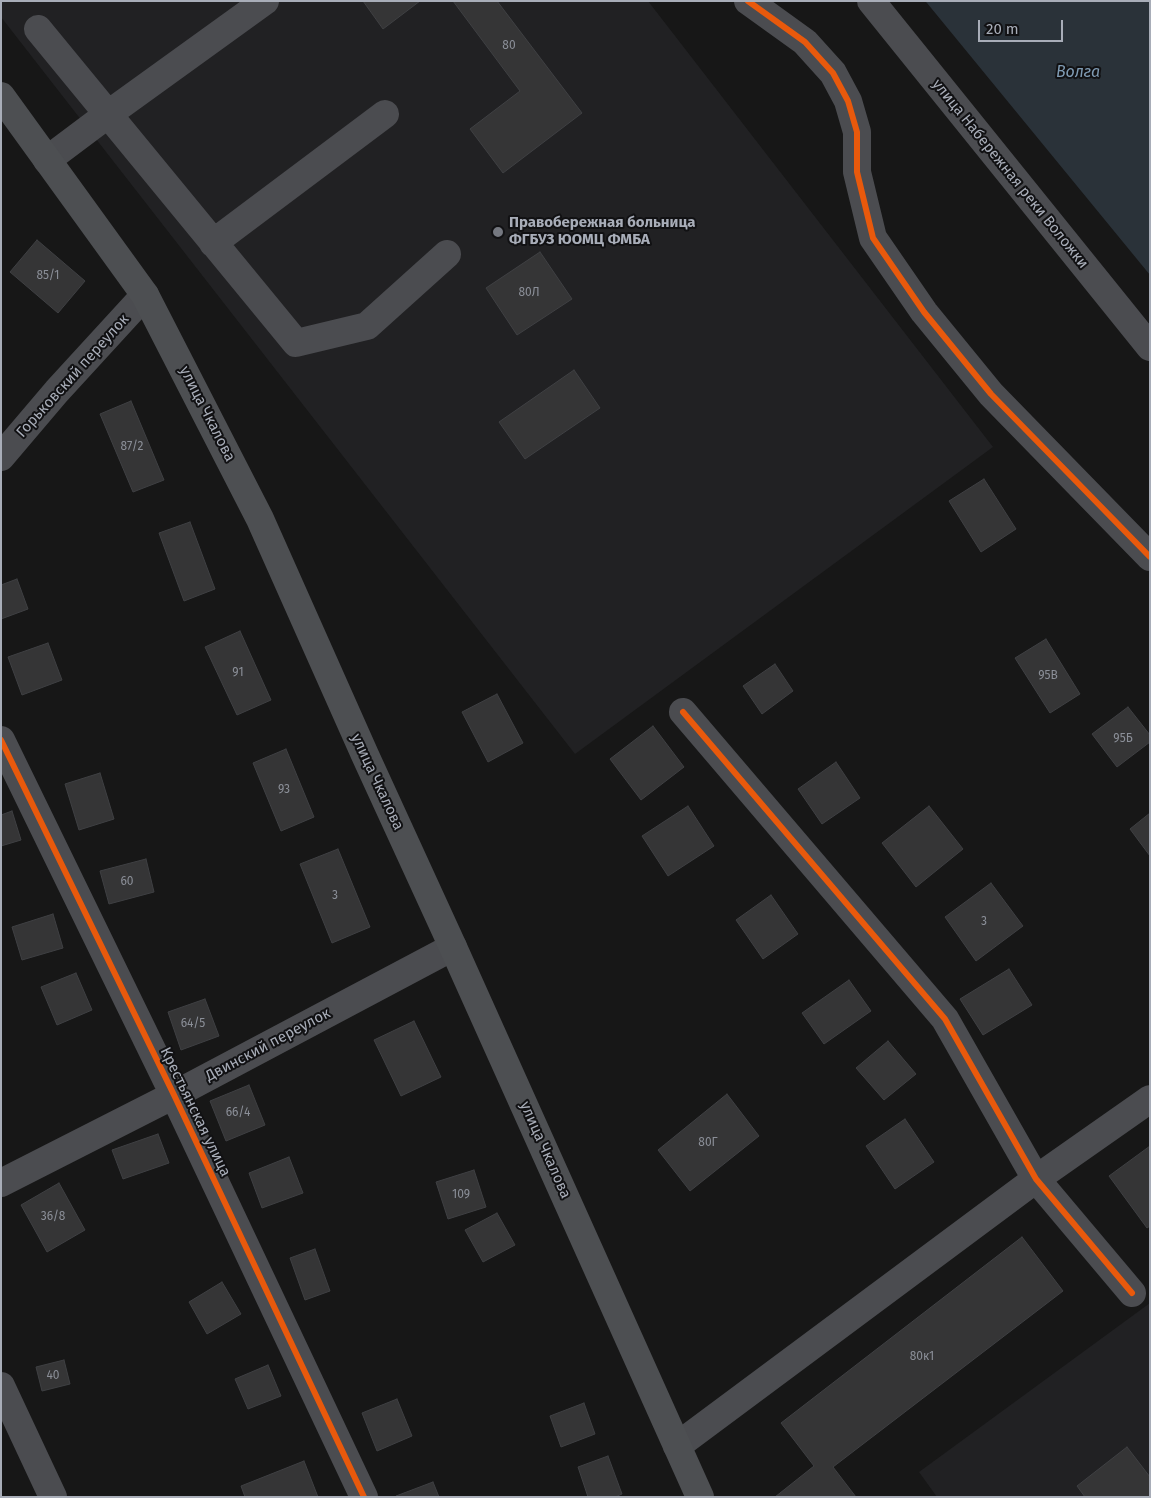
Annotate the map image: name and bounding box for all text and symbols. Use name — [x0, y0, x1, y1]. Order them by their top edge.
scale bar — [981, 10, 1066, 42]
text: 20 m — [986, 20, 1019, 38]
house number: 80 — [502, 39, 516, 53]
water label: Волга — [1056, 63, 1100, 83]
street label: улица Набережная реки Воложки — [928, 76, 1092, 272]
place label: Правобережная больница ФГБУЗ ЮОМЦ ФМБА — [509, 214, 696, 249]
marker: Правобережная больница ФГБУЗ ЮОМЦ ФМБА — [491, 225, 505, 239]
house number: 85/1 — [36, 269, 60, 283]
house number: 80Л — [518, 286, 540, 300]
street label: Горьковский переулок — [13, 311, 133, 441]
street label: улица Чкалова — [175, 363, 239, 465]
house number: 87/2 — [121, 440, 143, 454]
house number: 91 — [232, 666, 244, 680]
house number: 95В — [1038, 669, 1058, 683]
street label: улица Чкалова — [347, 731, 407, 833]
house number: 95Б — [1113, 732, 1133, 746]
house number: 93 — [278, 783, 290, 797]
house number: 60 — [120, 875, 134, 889]
house number: 3 — [332, 889, 338, 903]
house number: 3 — [981, 915, 987, 929]
street label: Двинский переулок — [202, 1004, 334, 1086]
house number: 64/5 — [181, 1017, 205, 1031]
street label: Крестьянская улица — [156, 1044, 234, 1180]
street label: улица Чкалова — [516, 1099, 574, 1201]
house number: 66/4 — [226, 1106, 250, 1120]
house number: 80Г — [698, 1136, 718, 1150]
house number: 109 — [452, 1188, 470, 1202]
house number: 36/8 — [41, 1210, 65, 1224]
house number: 80к1 — [910, 1350, 934, 1364]
house number: 40 — [46, 1369, 60, 1383]

